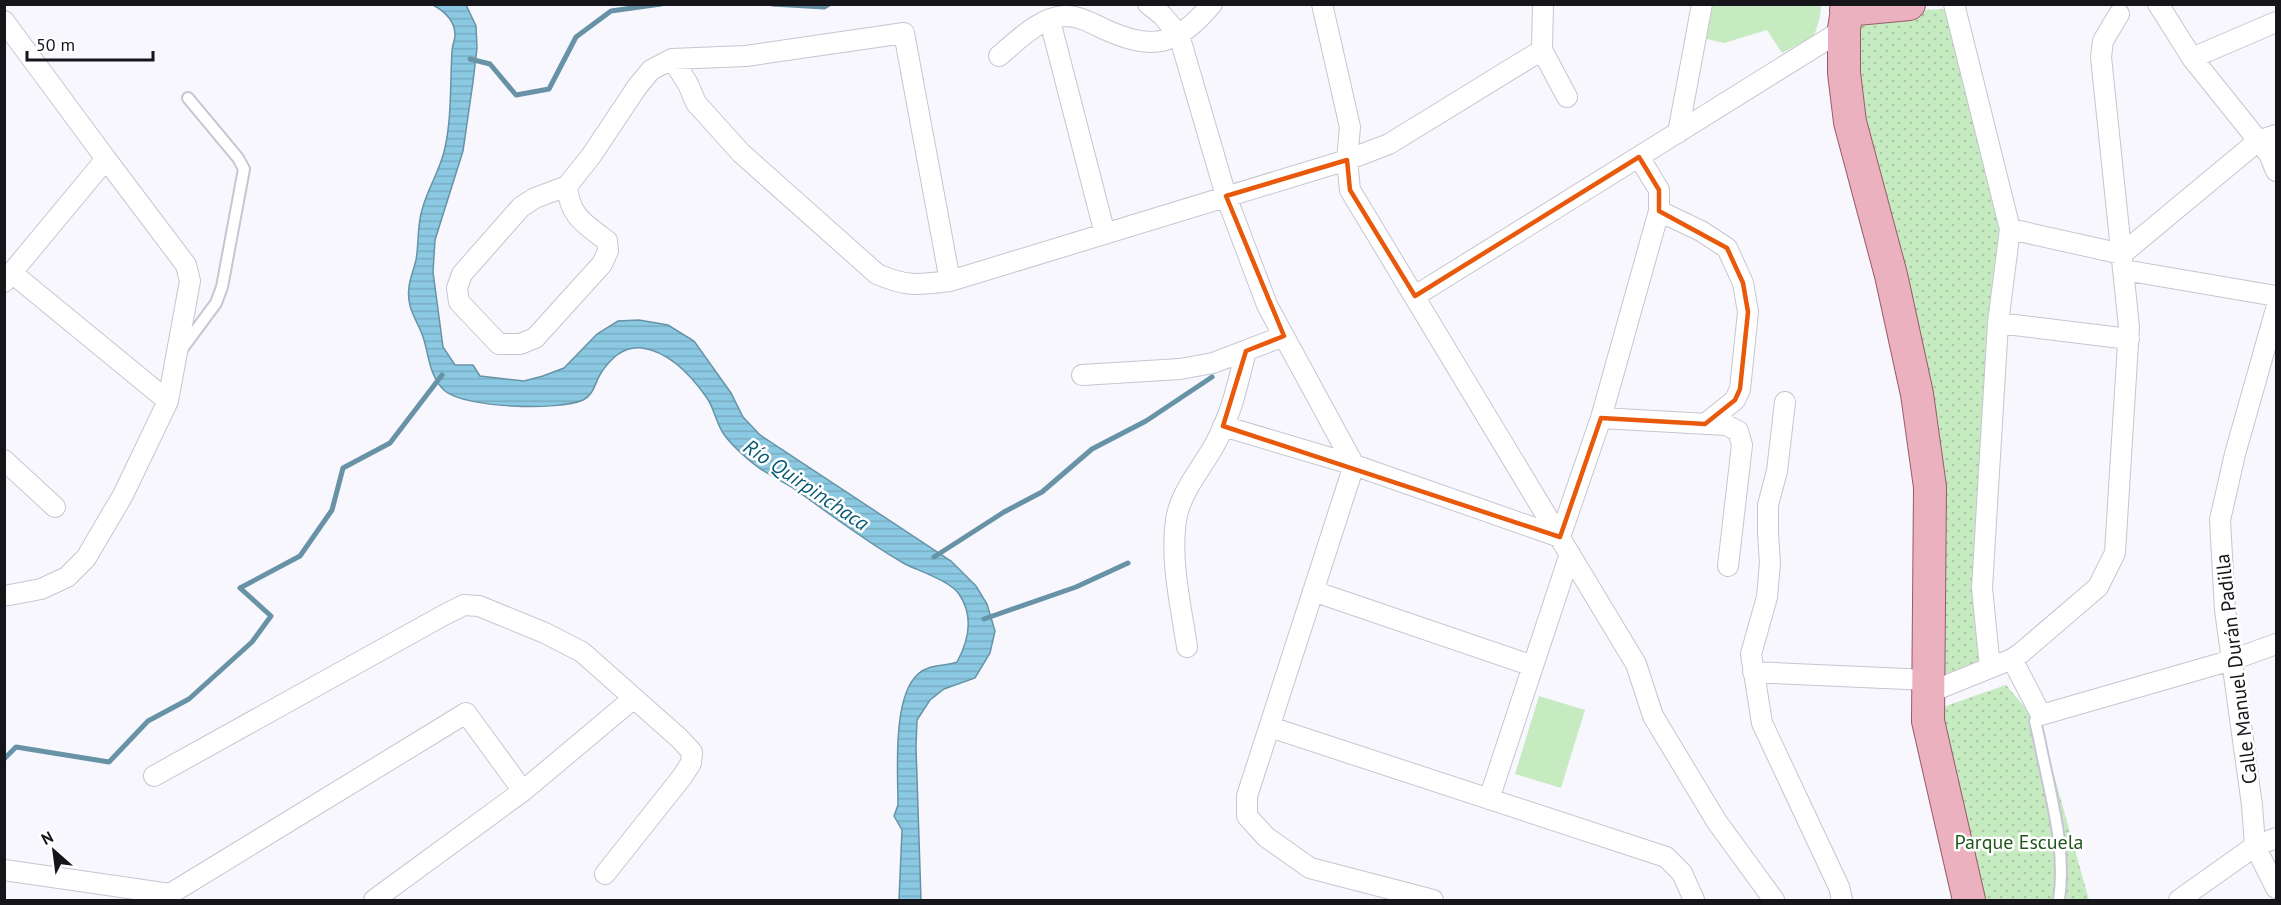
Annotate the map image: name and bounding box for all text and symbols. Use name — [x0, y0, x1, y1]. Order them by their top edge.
scale bar — [27, 24, 153, 62]
text: 50 m — [36, 33, 75, 56]
water label: Río Quirpinchaca — [738, 433, 875, 537]
street label: Calle Manuel Durán Padilla — [2209, 552, 2263, 786]
north arrow — [24, 821, 84, 881]
text: N — [38, 826, 56, 849]
park label: Parque Escuela — [1954, 829, 2084, 855]

